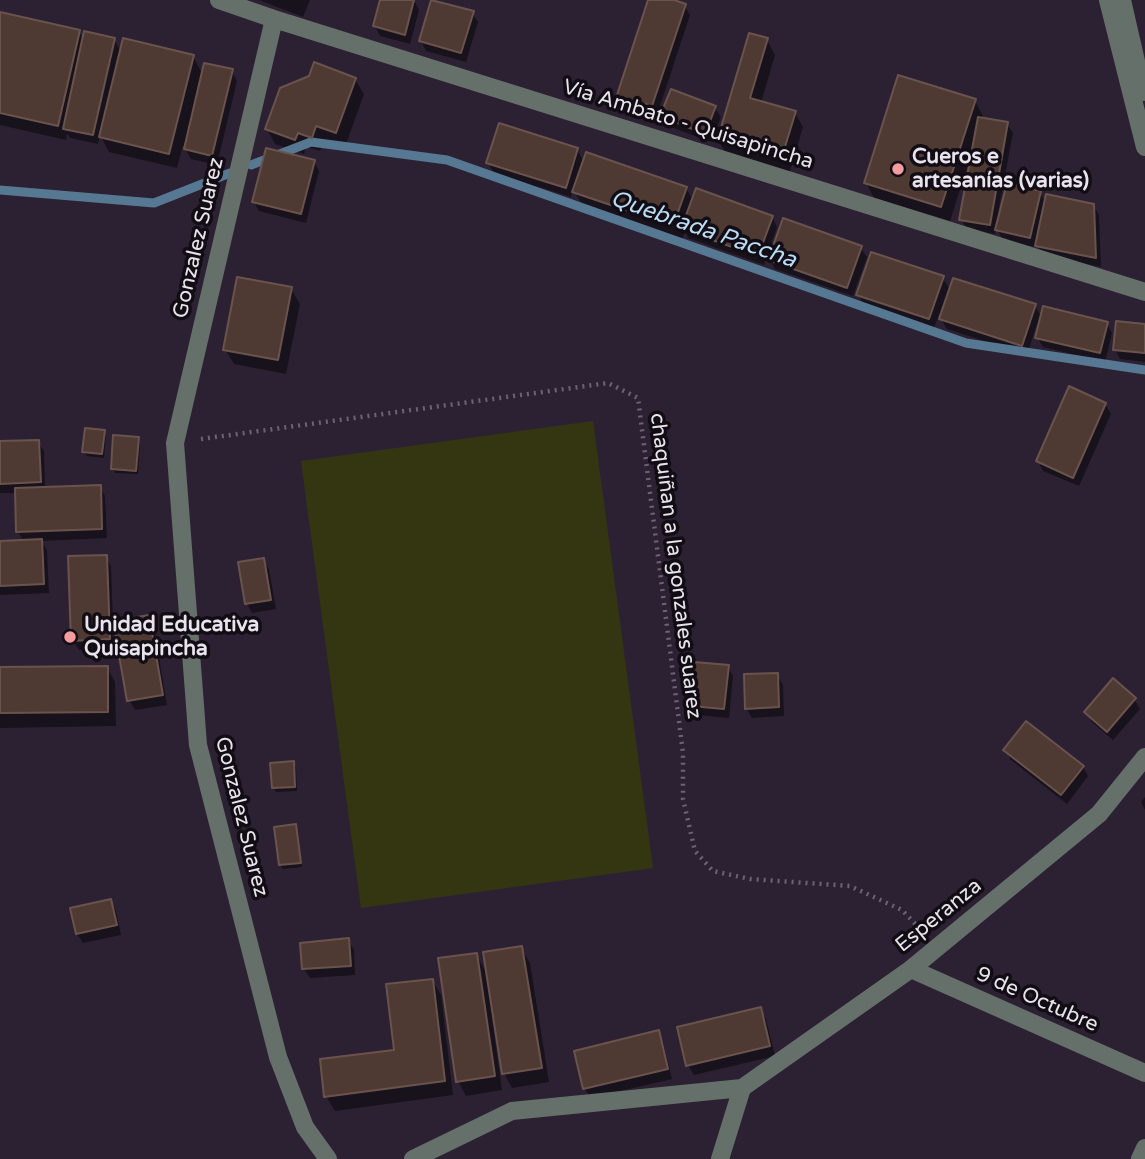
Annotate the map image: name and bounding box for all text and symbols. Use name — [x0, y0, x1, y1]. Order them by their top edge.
street label: Vía Ambato - Quisapincha — [560, 75, 816, 175]
place label: Cueros e artesanías (varias) — [912, 144, 1089, 194]
street label: Gonzalez Suarez — [168, 155, 230, 321]
marker: Cueros e artesanías (varias) — [890, 161, 906, 177]
water label: Quebrada Paccha — [607, 185, 799, 275]
street label: chaquiñan a la gonzales suarez — [644, 412, 706, 720]
place label: Unidad Educativa Quisapincha — [84, 612, 259, 662]
marker: Unidad Educativa Quisapincha — [62, 629, 78, 645]
street label: Gonzalez Suarez — [209, 734, 273, 900]
street label: Esperanza — [891, 874, 987, 958]
street label: 9 de Octubre — [972, 962, 1102, 1038]

